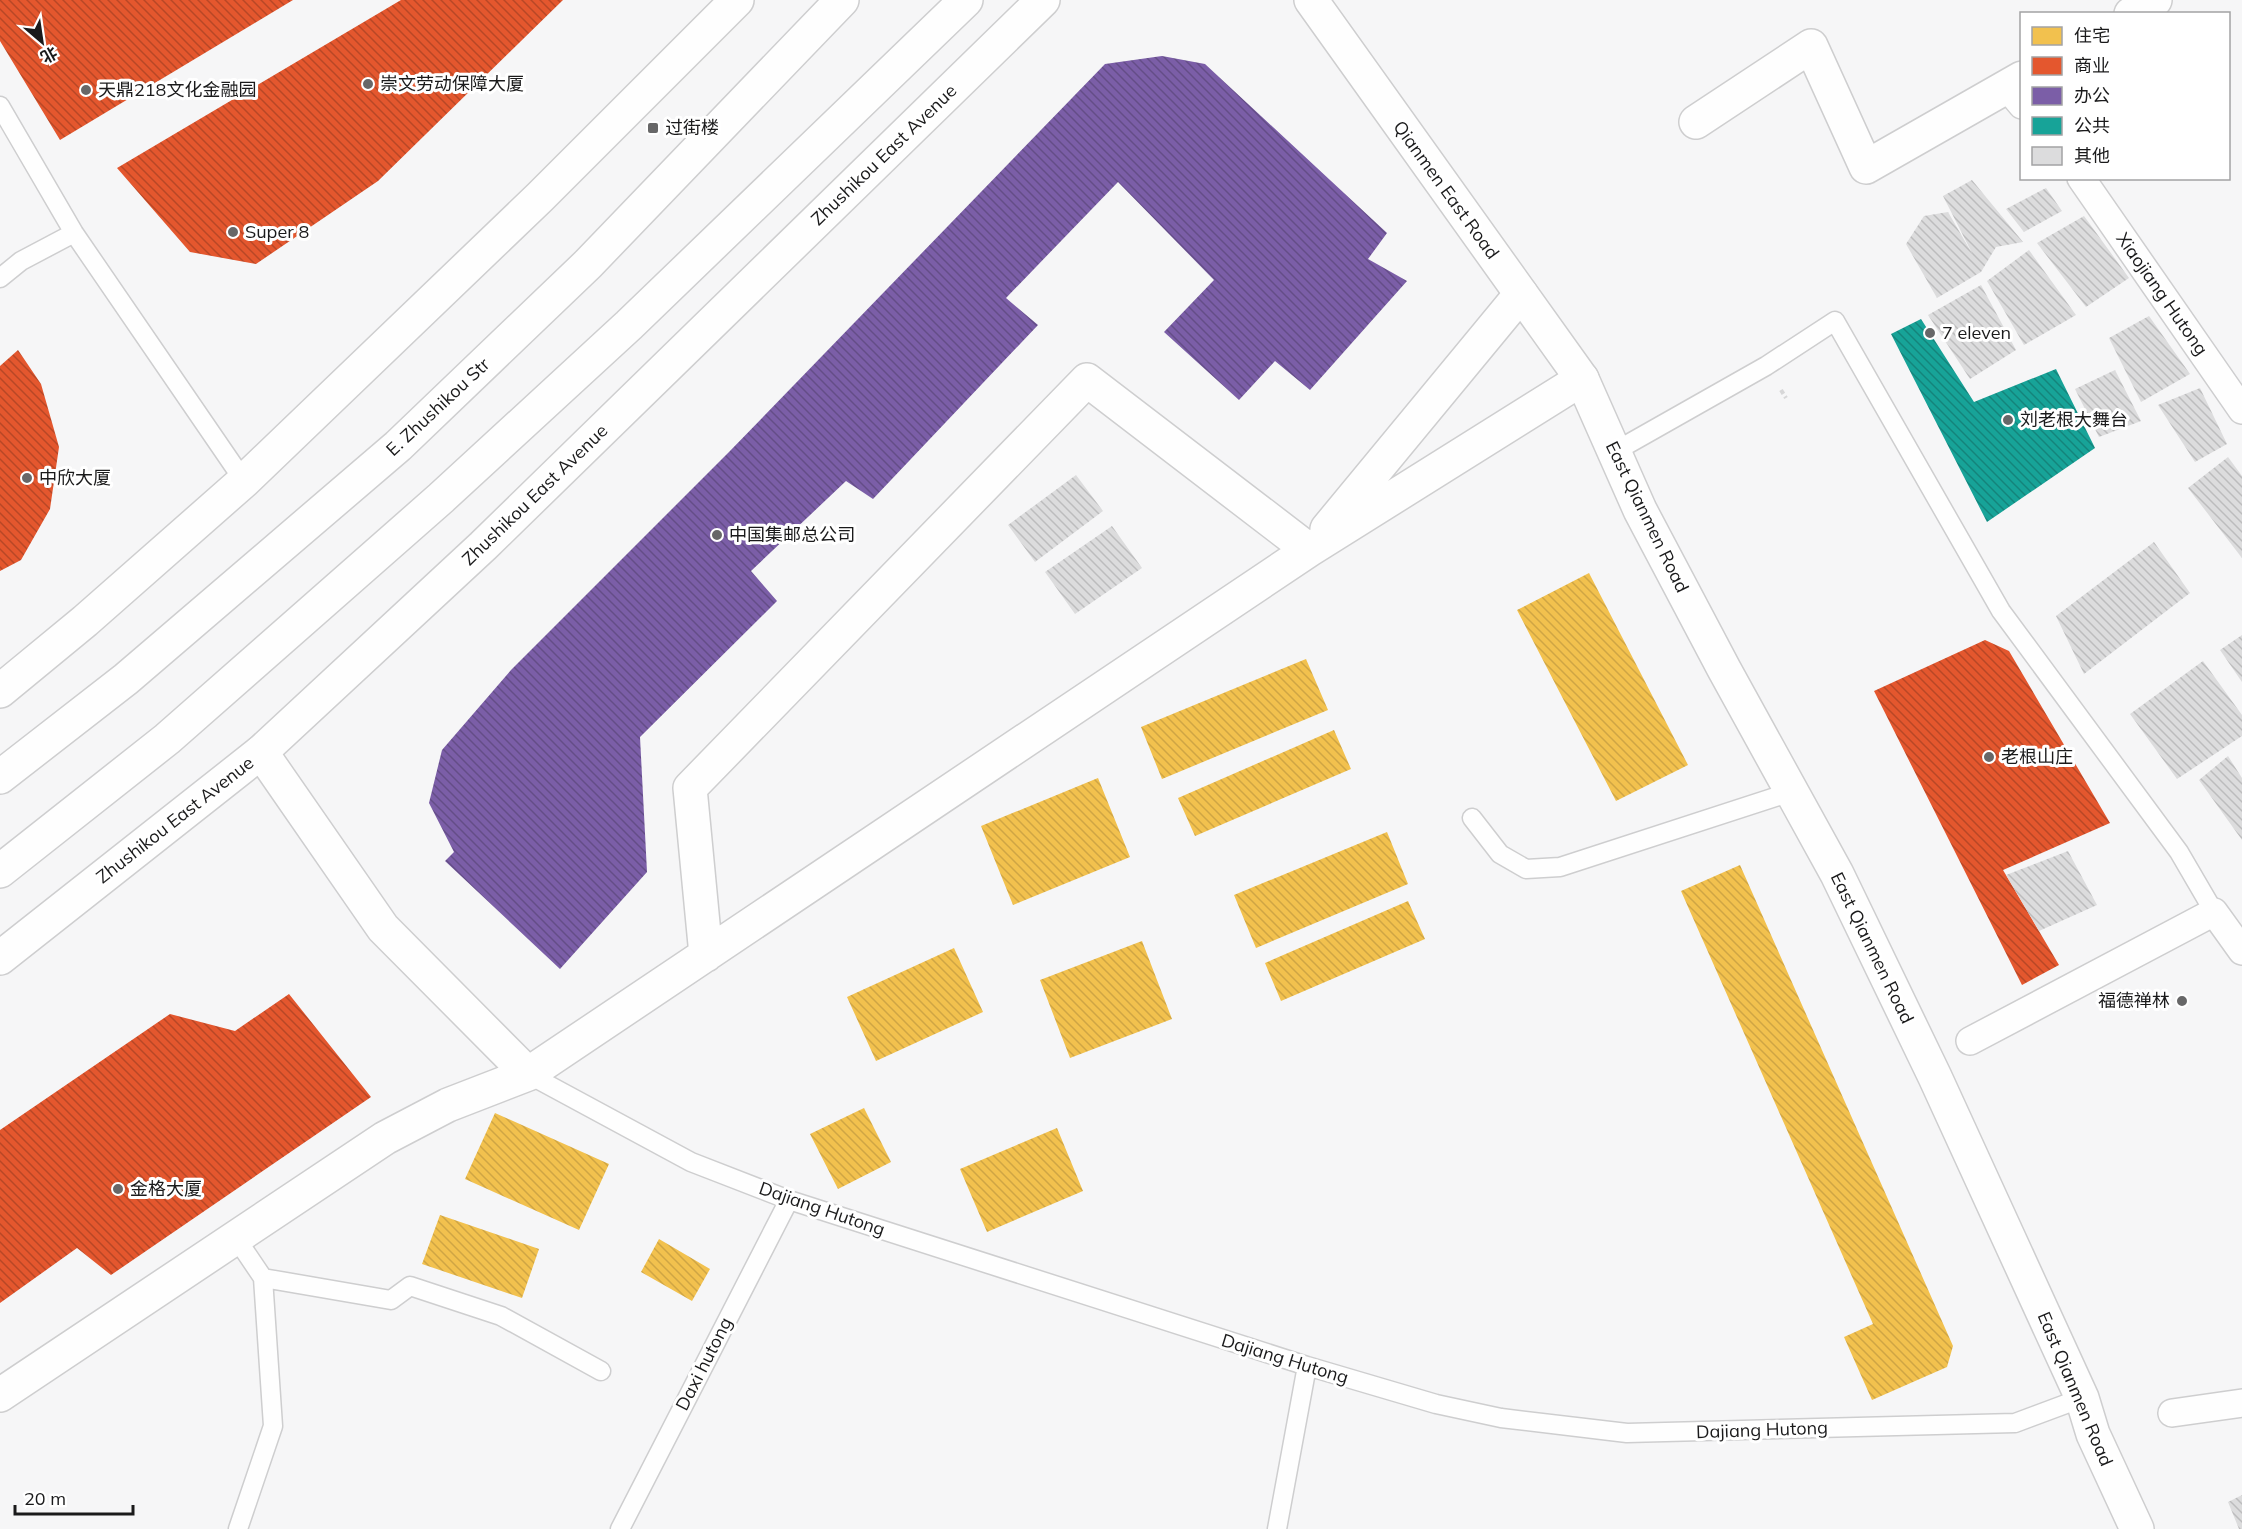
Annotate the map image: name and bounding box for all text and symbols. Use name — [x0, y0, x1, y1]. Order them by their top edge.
north arrow — [12, 12, 72, 72]
legend — [2020, 12, 2230, 180]
text: 住宅 — [2074, 24, 2110, 47]
text: 北 — [37, 42, 61, 68]
text: 商业 — [2074, 54, 2110, 77]
place label: 崇文劳动保障大厦 — [380, 72, 524, 95]
marker: 崇文劳动保障大厦 — [361, 77, 375, 91]
place label: 天鼎218文化金融园 — [98, 78, 256, 101]
street label: Zhushikou East Avenue — [806, 79, 961, 230]
marker: 天鼎218文化金融园 — [79, 83, 93, 97]
text: 办公 — [2074, 84, 2110, 107]
text: 公共 — [2074, 114, 2110, 137]
place label: 过街楼 — [665, 116, 719, 139]
street label: Qianmen East Road — [1388, 116, 1504, 263]
marker: 过街楼 — [646, 121, 660, 135]
text: 其他 — [2074, 144, 2110, 167]
place label: Super 8 — [245, 220, 309, 243]
marker: Super 8 — [226, 225, 240, 239]
street label: Xiaojiang Hutong — [2112, 228, 2213, 360]
place label: 7 eleven — [1942, 321, 2011, 344]
marker: 7 eleven — [1923, 326, 1937, 340]
street label: E. Zhushikou Str — [381, 352, 495, 461]
place label: 刘老根大舞台 — [2020, 408, 2128, 431]
marker: 刘老根大舞台 — [2001, 413, 2015, 427]
street label: Zhushikou East Avenue — [457, 419, 612, 570]
street label: East Qianmen Road — [1601, 437, 1694, 596]
place label: 中欣大厦 — [39, 466, 111, 489]
marker: 中欣大厦 — [20, 471, 34, 485]
place label: 中国集邮总公司 — [729, 523, 855, 546]
marker: 中国集邮总公司 — [710, 528, 724, 542]
place label: 老根山庄 — [2001, 745, 2073, 768]
marker: 老根山庄 — [1982, 750, 1996, 764]
street label: Zhushikou East Avenue — [91, 751, 258, 888]
street label: East Qianmen Road — [1826, 868, 1919, 1027]
place label: 福德禅林 — [2098, 989, 2170, 1012]
marker: 福德禅林 — [2175, 994, 2189, 1008]
street label: Dajiang Hutong — [756, 1176, 888, 1241]
place label: 金格大厦 — [130, 1177, 202, 1200]
marker: 金格大厦 — [111, 1182, 125, 1196]
street label: East Qianmen Road — [2033, 1308, 2118, 1470]
street label: Daxi hutong — [670, 1313, 737, 1414]
street label: Dajiang Hutong — [1219, 1328, 1352, 1389]
street label: Dajiang Hutong — [1696, 1416, 1828, 1443]
scale bar — [15, 1478, 134, 1516]
text: 20 m — [24, 1487, 66, 1510]

